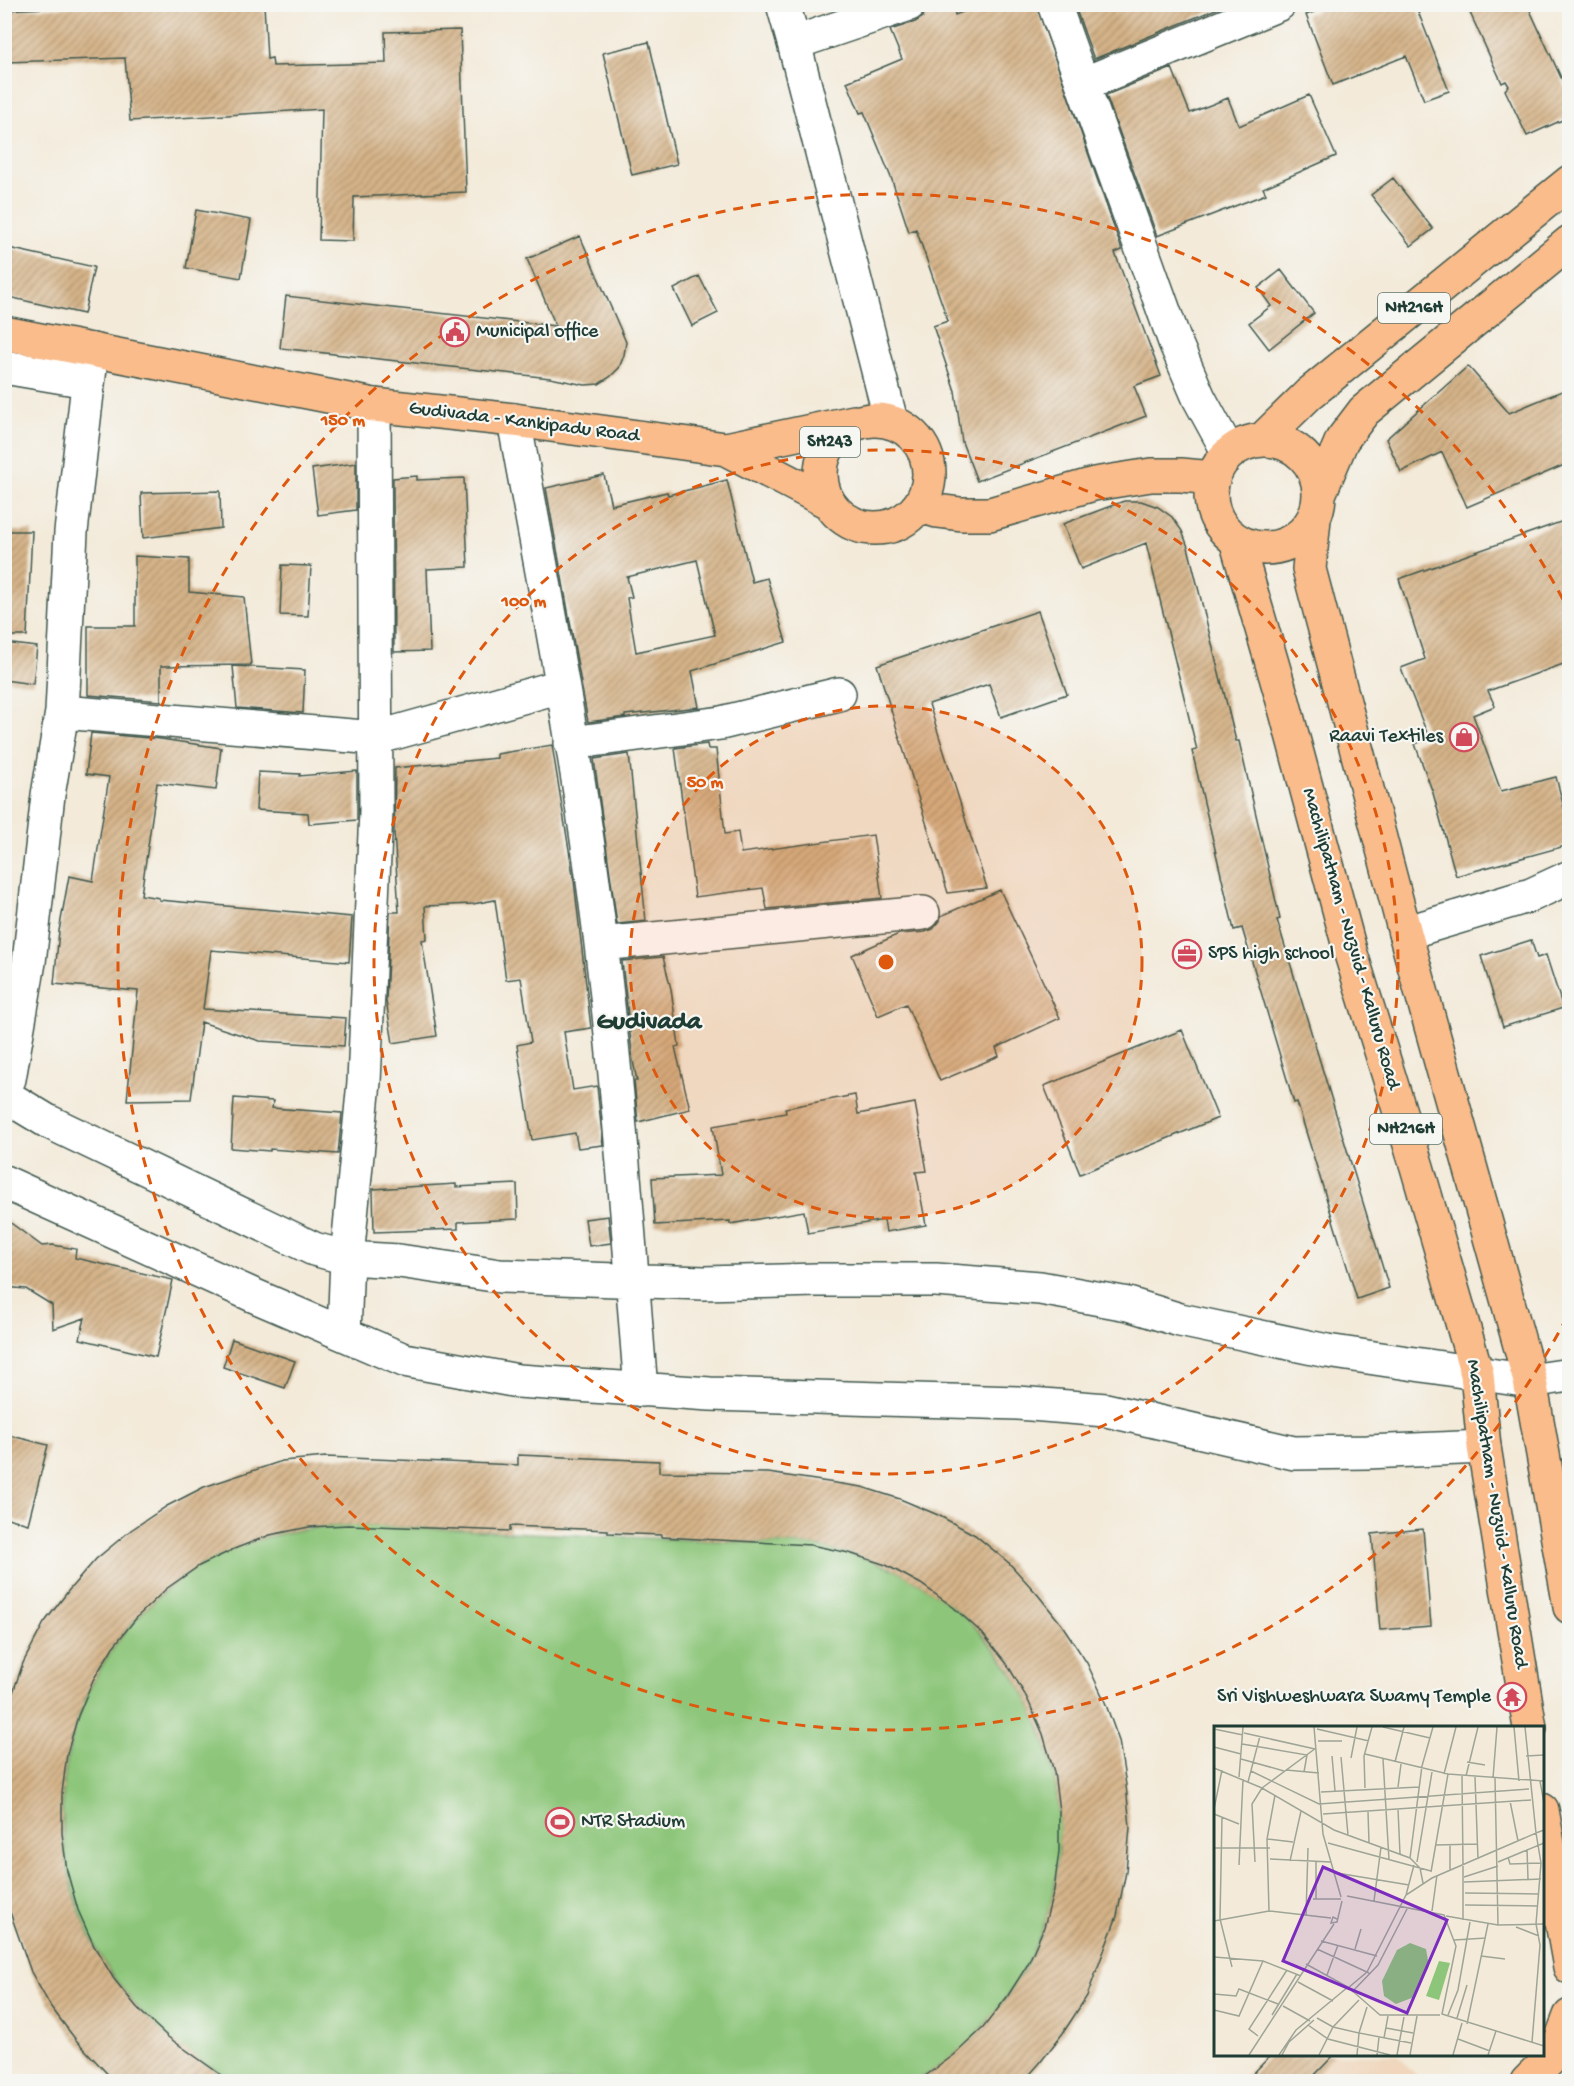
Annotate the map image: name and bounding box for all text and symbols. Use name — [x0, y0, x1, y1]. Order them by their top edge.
road number: NH216H — [1378, 293, 1450, 323]
public building icon: Municipal office — [439, 316, 471, 348]
place label: Municipal office — [476, 321, 599, 344]
street label: Gudivada - Kankipadu Road — [408, 397, 643, 449]
text: 150 m — [320, 411, 365, 432]
road number: SH243 — [800, 427, 860, 457]
text: 100 m — [501, 592, 547, 613]
shop icon: Raavi Textiles — [1448, 721, 1480, 753]
place label: Raavi Textiles — [1329, 726, 1444, 749]
text: 50 m — [687, 773, 724, 794]
street label: Machilipatnam - Nuzvid - Kalluru Road — [1296, 786, 1405, 1094]
office icon: SPS high school — [1171, 938, 1203, 970]
place label: SPS high school — [1208, 943, 1334, 966]
centre of rings — [876, 952, 896, 972]
district label: Gudivada — [596, 1008, 703, 1039]
road number: NH216H — [1370, 1114, 1442, 1144]
street label: Machilipatnam - Nuzvid - Kalluru Road — [1460, 1358, 1532, 1672]
temple icon: Sri Vishweshwara Swamy Temple — [1496, 1681, 1528, 1713]
place label: Sri Vishweshwara Swamy Temple — [1217, 1686, 1492, 1709]
inset map — [1214, 1726, 1544, 2056]
sports icon: NTR Stadium — [544, 1806, 576, 1838]
place label: NTR Stadium — [581, 1811, 685, 1834]

